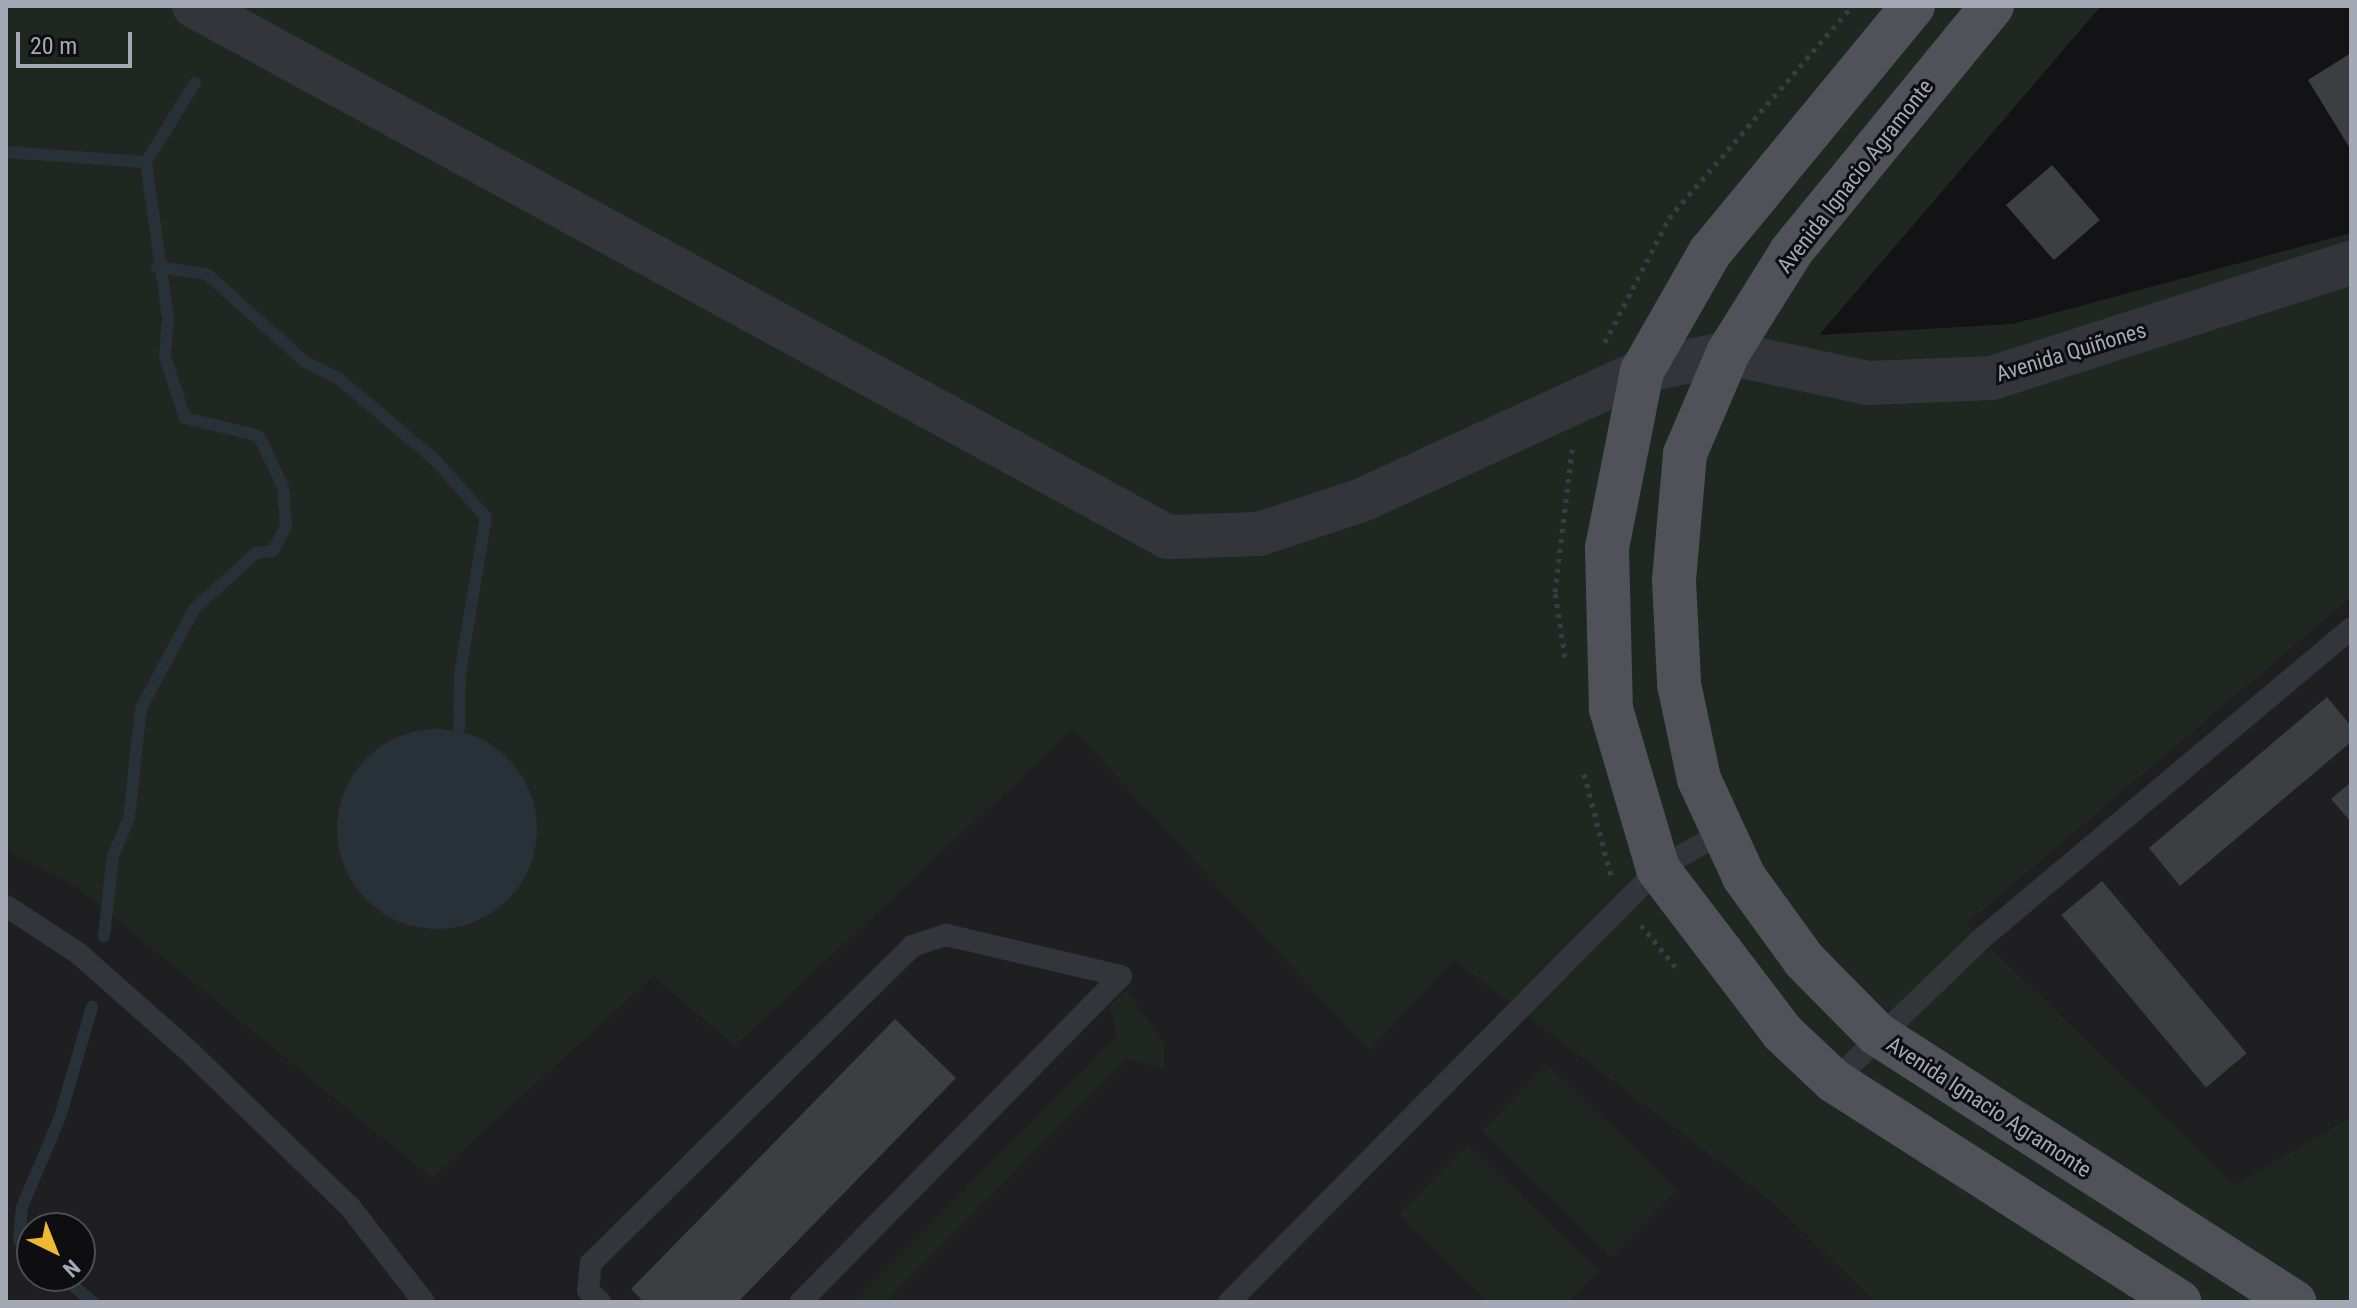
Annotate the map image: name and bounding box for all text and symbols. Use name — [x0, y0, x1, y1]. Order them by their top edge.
scale bar — [20, 16, 136, 66]
text: 20 m — [30, 32, 77, 60]
street label: Avenida Ignacio Agramonte — [1771, 74, 1939, 278]
street label: Avenida Quiñones — [1993, 317, 2149, 387]
street label: Avenida Ignacio Agramonte — [1882, 1031, 2096, 1183]
north arrow — [16, 1212, 96, 1292]
text: N — [58, 1255, 85, 1282]

